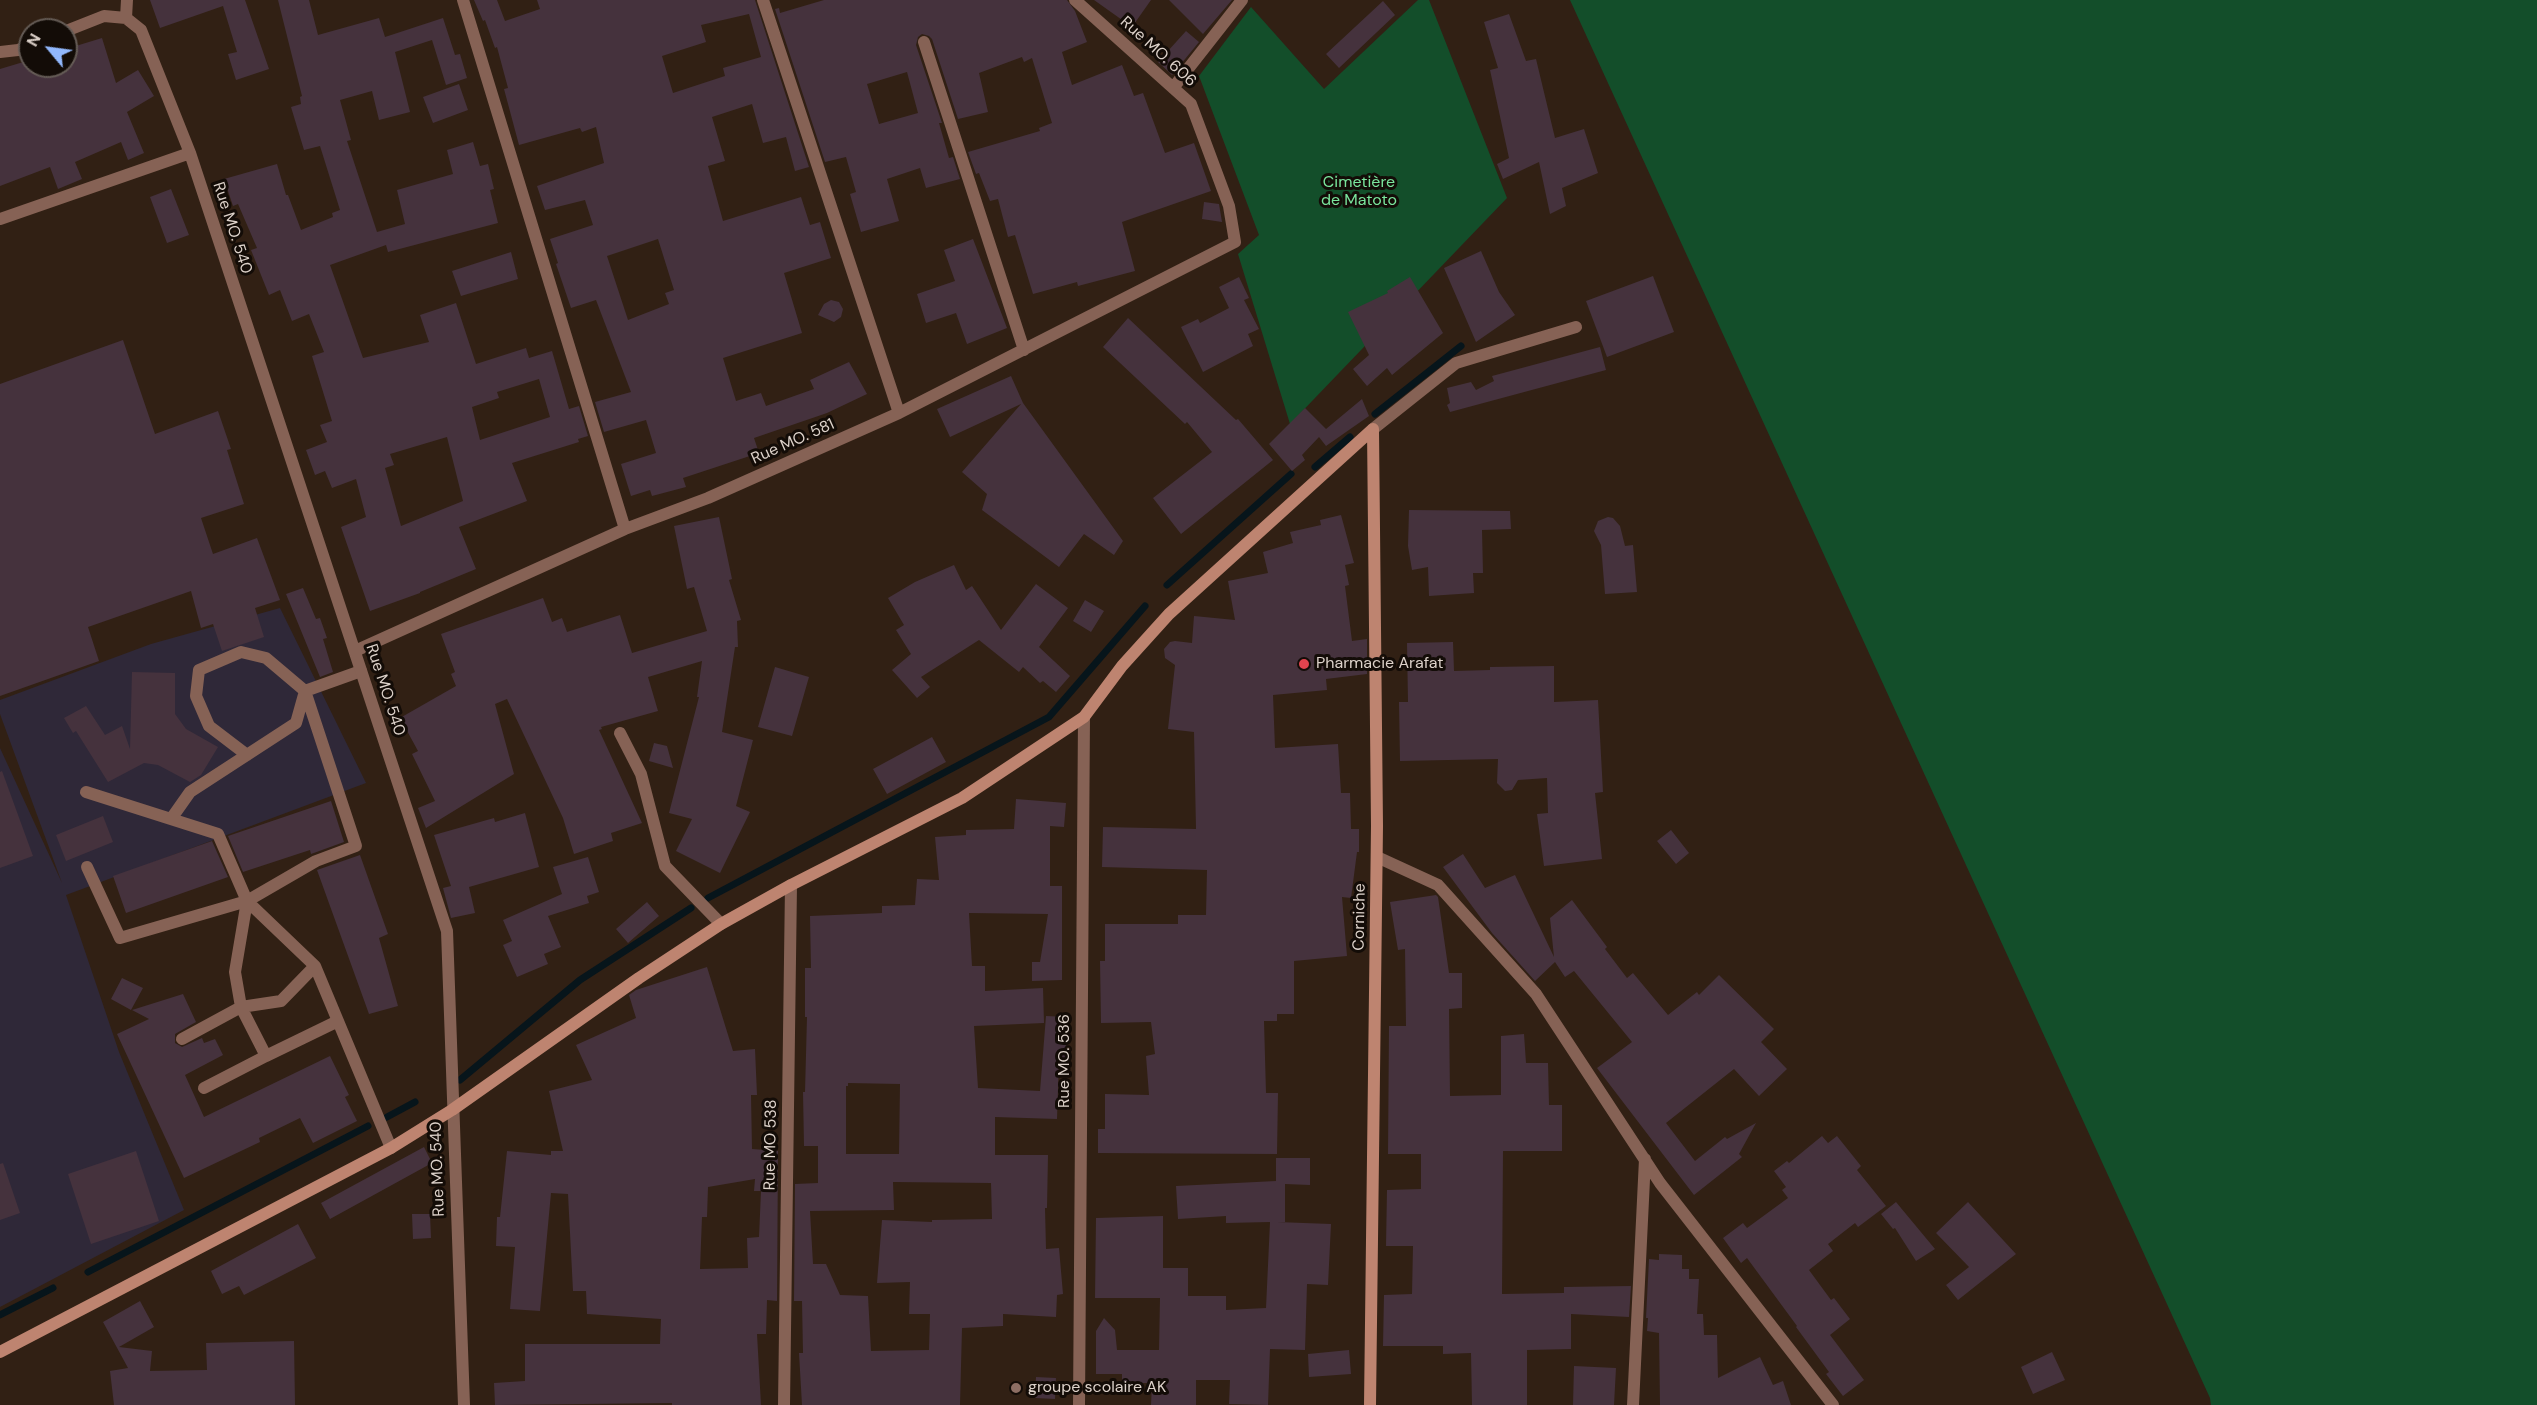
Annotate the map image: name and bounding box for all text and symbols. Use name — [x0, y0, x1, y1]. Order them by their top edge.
street label: Rue MO. 606 — [1116, 13, 1200, 91]
north arrow — [18, 18, 78, 78]
text: N — [22, 30, 46, 50]
park label: Cimetière de Matoto — [1321, 173, 1397, 211]
street label: Rue MO. 540 — [208, 180, 256, 276]
street label: Rue MO. 581 — [748, 415, 838, 469]
street label: Rue MO. 540 — [361, 642, 409, 738]
place label: Pharmacie Arafat — [1316, 654, 1444, 674]
marker: Pharmacie Arafat — [1297, 657, 1311, 671]
street label: Corniche — [1350, 883, 1370, 951]
street label: Rue MO. 536 — [1055, 1014, 1075, 1108]
street label: Rue MO 538 — [761, 1099, 781, 1191]
street label: Rue MO. 540 — [427, 1121, 449, 1217]
place label: groupe scolaire AK — [1028, 1378, 1166, 1398]
marker: groupe scolaire AK — [1009, 1381, 1023, 1395]

